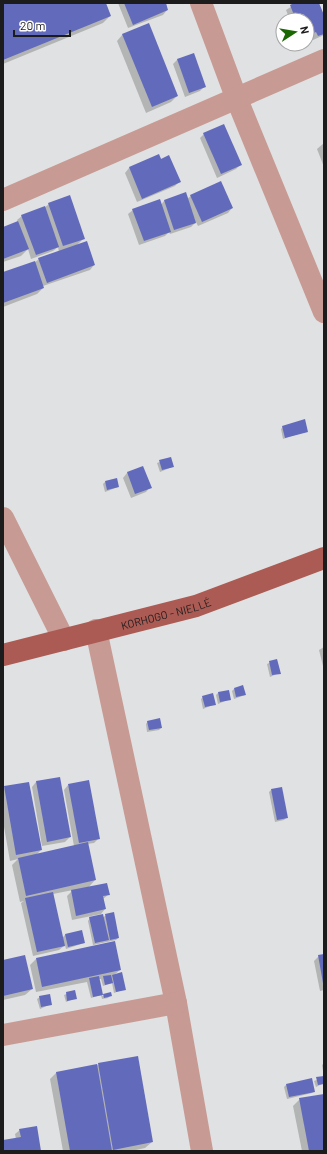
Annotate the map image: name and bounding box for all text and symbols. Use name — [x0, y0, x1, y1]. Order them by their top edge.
scale bar — [14, 12, 70, 38]
north arrow — [275, 12, 315, 52]
text: 20 m — [20, 18, 46, 32]
text: N — [298, 25, 312, 35]
street label: KORHOGO - NIELLÉ — [119, 594, 213, 631]

